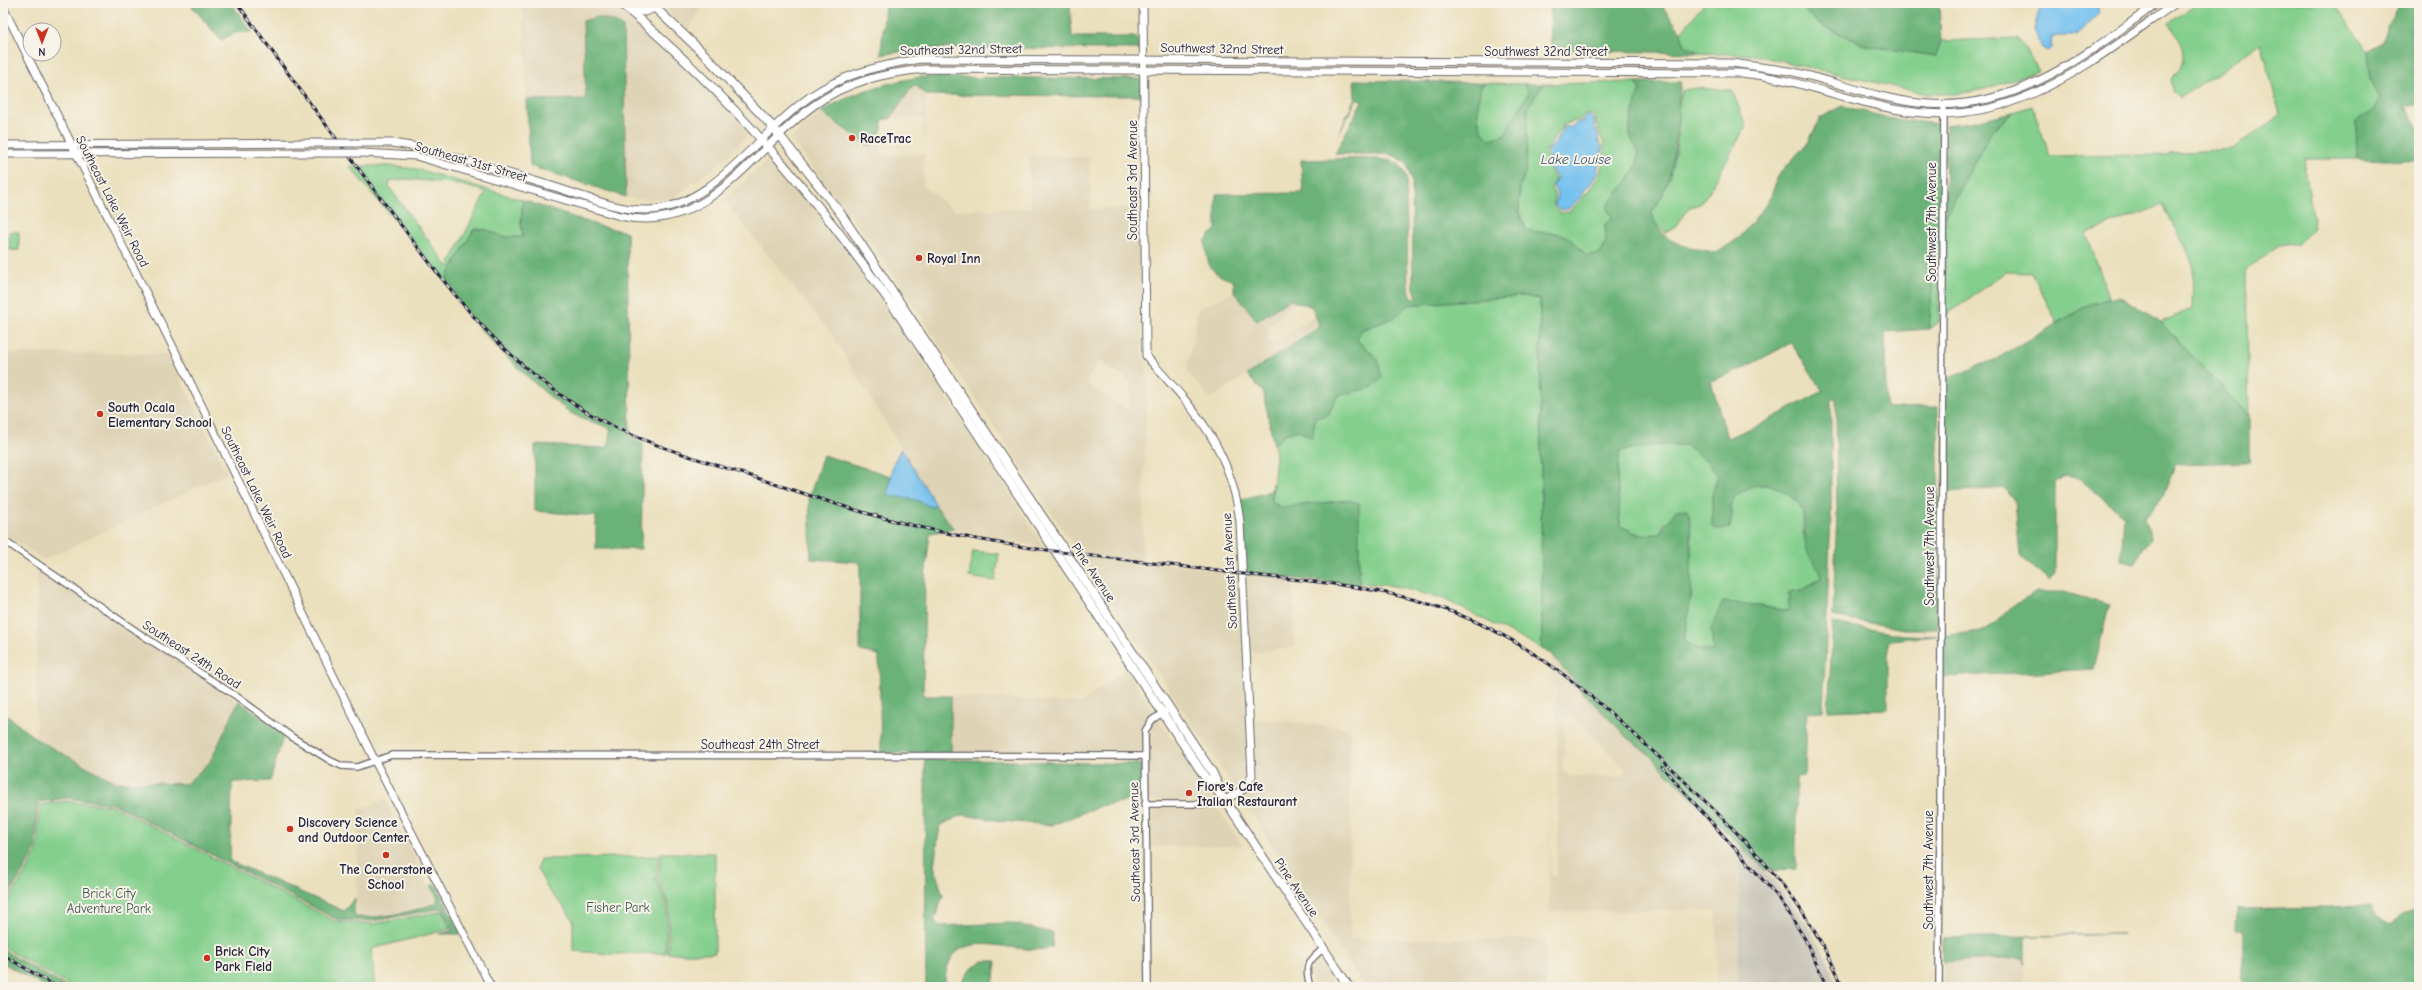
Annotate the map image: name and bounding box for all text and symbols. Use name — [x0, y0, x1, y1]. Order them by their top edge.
north arrow — [22, 22, 62, 62]
street label: Southwest 32nd Street — [1160, 40, 1285, 57]
street label: Southeast 32nd Street — [900, 41, 1024, 58]
street label: Southwest 32nd Street — [1484, 44, 1609, 59]
text: N — [38, 45, 46, 58]
street label: Southeast 3rd Avenue — [1125, 119, 1140, 240]
place label: RaceTrac — [860, 131, 911, 146]
street label: Southeast Lake Weir Road — [73, 133, 152, 269]
marker: RaceTrac — [847, 133, 857, 143]
street label: Southeast 31st Street — [413, 138, 530, 185]
water label: Lake Louise — [1541, 151, 1611, 168]
street label: Southwest 7th Avenue — [1924, 162, 1939, 282]
place label: Royal Inn — [927, 251, 981, 266]
marker: Royal Inn — [914, 253, 924, 263]
place label: South Ocala Elementary School — [108, 400, 212, 430]
marker: South Ocala Elementary School — [95, 409, 105, 419]
street label: Southeast Lake Weir Road — [218, 424, 295, 561]
street label: Southwest 7th Avenue — [1922, 486, 1937, 606]
street label: Southeast 1st Avenue — [1219, 512, 1240, 629]
street label: Pine Avenue — [1068, 540, 1119, 605]
street label: Southeast 24th Road — [140, 617, 244, 692]
street label: Southeast 24th Street — [701, 737, 821, 752]
place label: Fiore's Cafe Italian Restaurant — [1197, 779, 1298, 809]
street label: Southeast 3rd Avenue — [1126, 781, 1143, 902]
marker: Fiore's Cafe Italian Restaurant — [1184, 788, 1194, 798]
street label: Southwest 7th Avenue — [1921, 810, 1936, 930]
place label: Discovery Science and Outdoor Center — [298, 815, 410, 845]
marker: Discovery Science and Outdoor Center — [285, 824, 295, 834]
marker: The Cornerstone School — [381, 850, 391, 860]
street label: Pine Avenue — [1271, 855, 1322, 920]
place label: The Cornerstone School — [340, 862, 433, 892]
park label: Brick City Adventure Park — [67, 886, 152, 916]
park label: Fisher Park — [586, 900, 651, 915]
place label: Brick City Park Field — [215, 944, 272, 974]
marker: Brick City Park Field — [202, 953, 212, 963]

